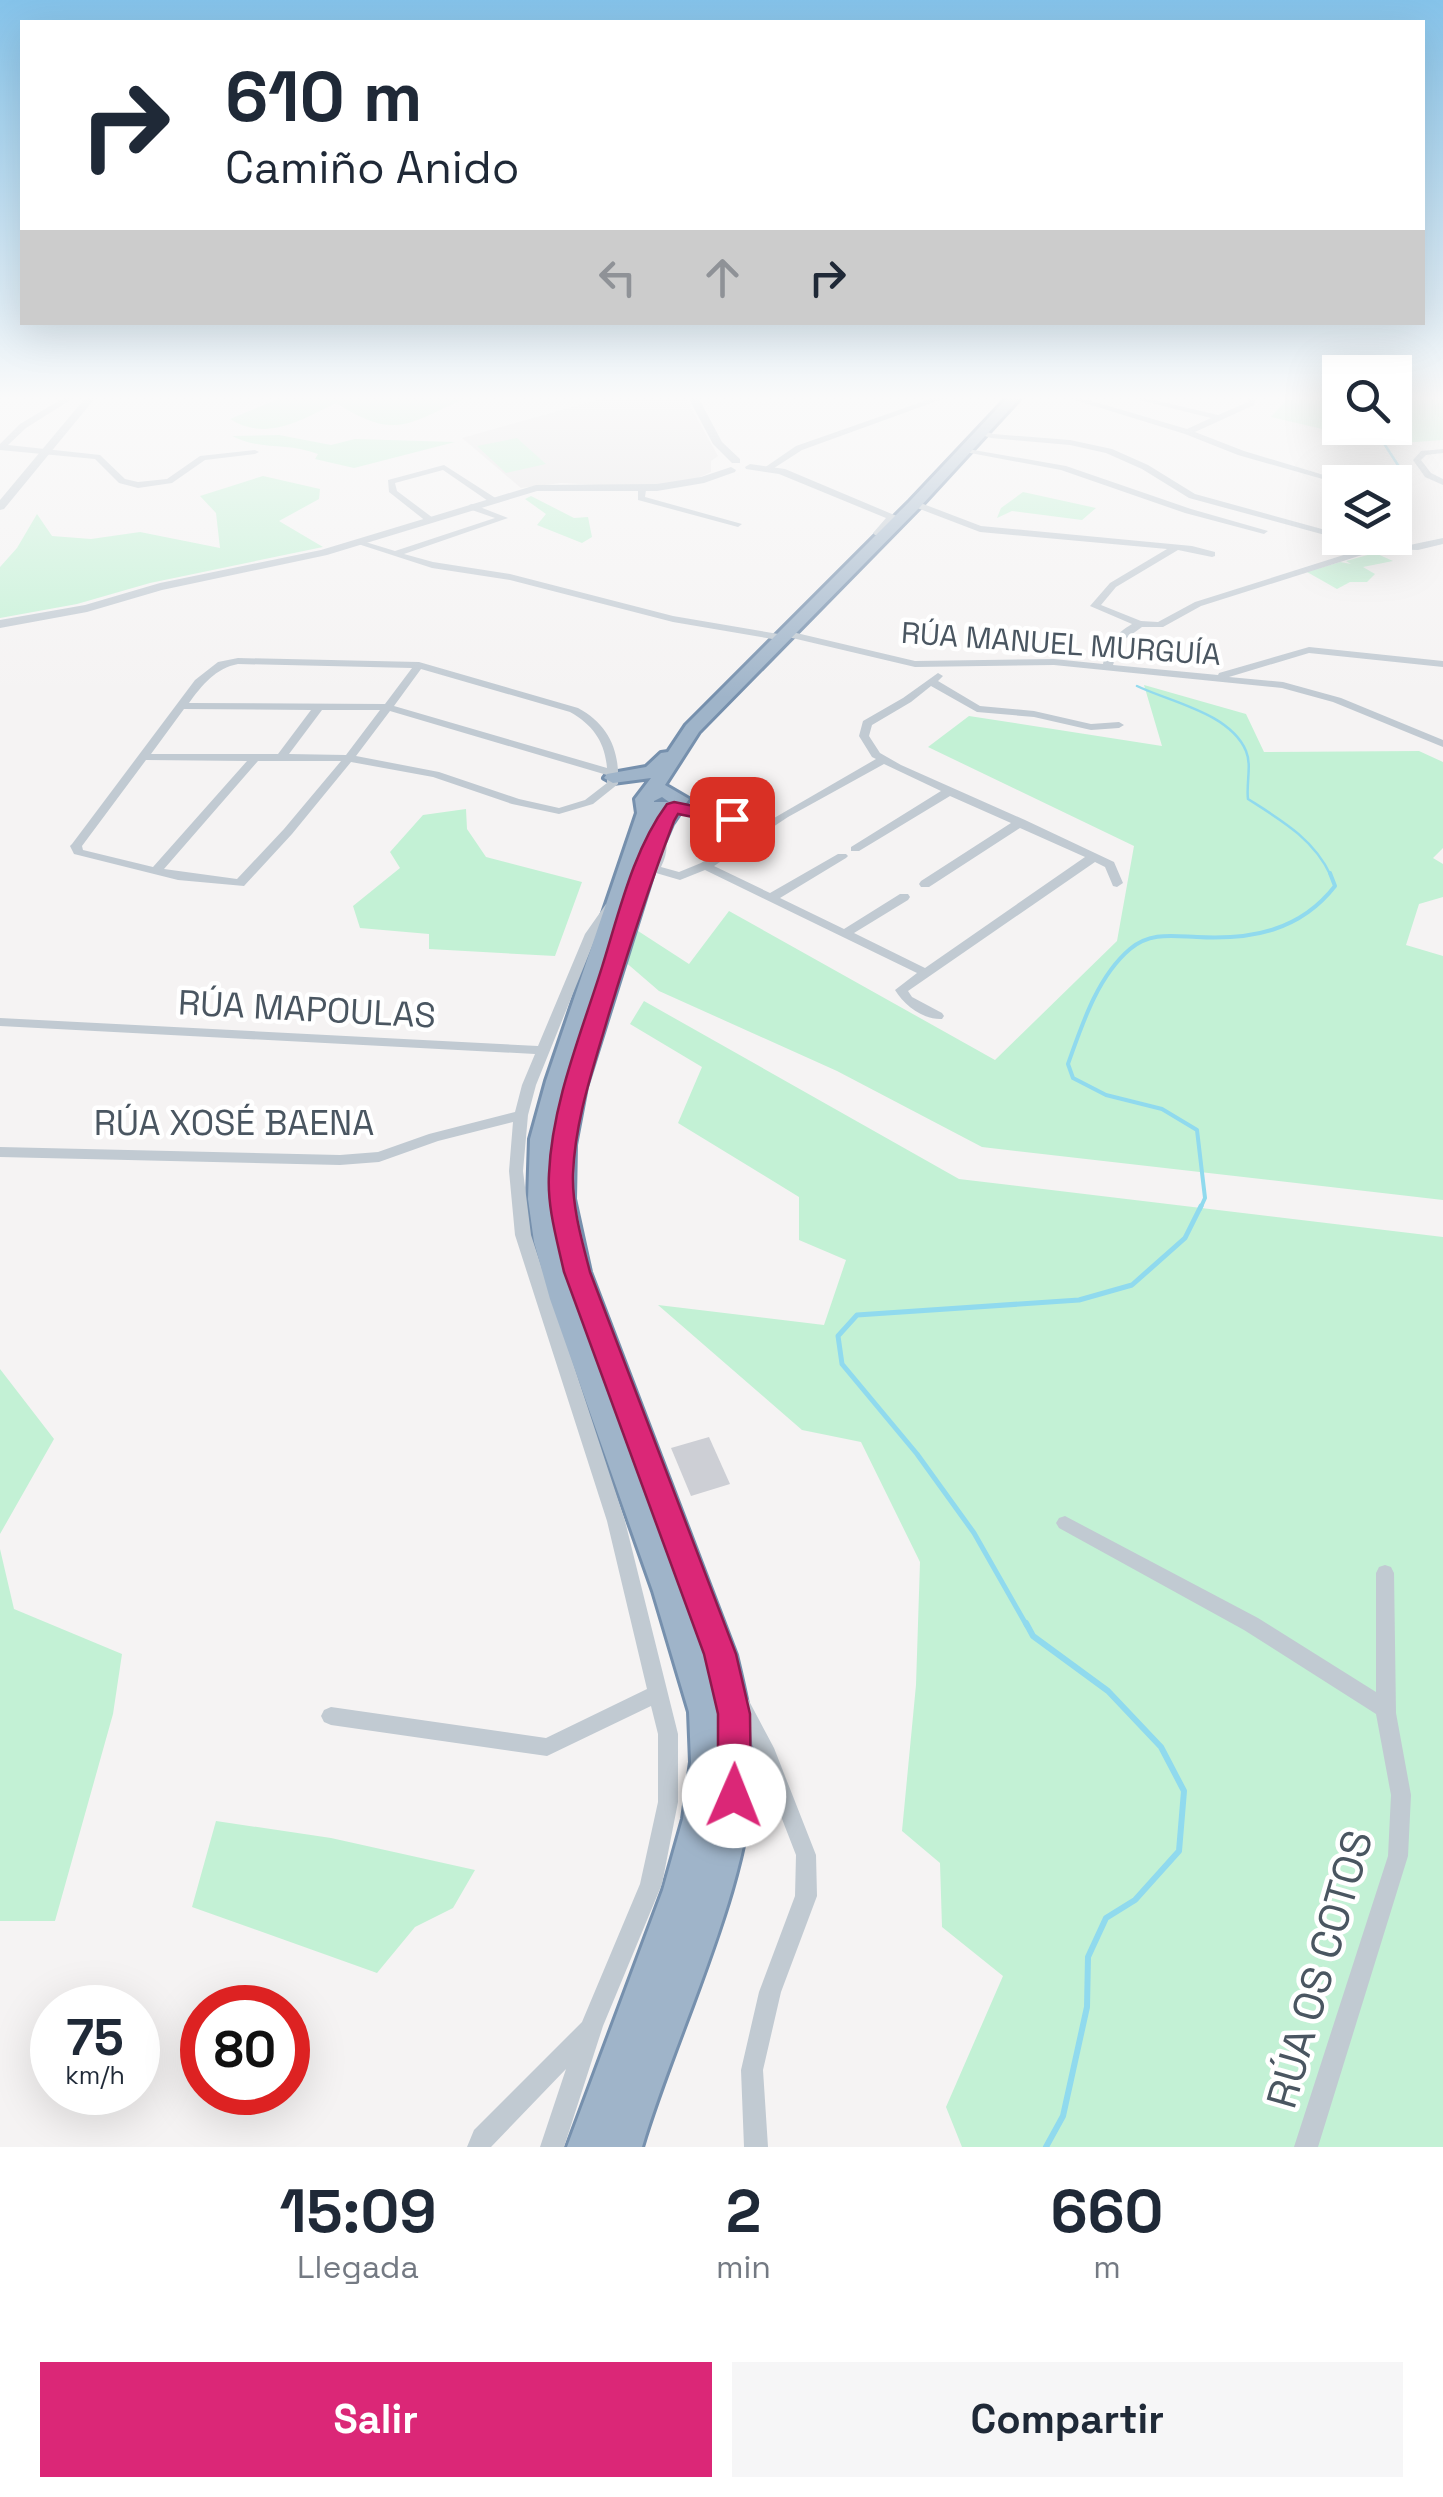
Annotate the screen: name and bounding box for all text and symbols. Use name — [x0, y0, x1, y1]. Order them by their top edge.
text: 610 m — [225, 52, 423, 141]
icon: right — [60, 60, 190, 190]
text: Camiño Anido — [225, 139, 520, 196]
icon: left — [590, 250, 645, 305]
icon: ahead — [695, 250, 750, 305]
icon: right — [800, 250, 855, 305]
map controls — [1322, 355, 1412, 555]
button: search — [1322, 355, 1412, 445]
button: layers — [1322, 465, 1412, 555]
street label: RÚA MANUEL MURGUÍA — [900, 613, 1222, 674]
pin — [690, 777, 775, 862]
icon: arrive — [705, 792, 760, 847]
street label: RÚA MAPOULAS — [177, 980, 437, 1038]
street label: RÚA XOSÉ BAENA — [94, 1101, 374, 1145]
position arrow — [682, 1744, 786, 1848]
street label: RÚA OS COTOS — [1255, 1824, 1384, 2114]
speed limit sign: 80 — [180, 1985, 310, 2115]
text: 75 — [66, 2006, 124, 2070]
text: km/h — [65, 2059, 125, 2091]
text: 15:09 — [280, 2173, 436, 2250]
text: 2 — [726, 2173, 761, 2250]
text: 660 — [1050, 2173, 1164, 2250]
text: Llegada — [297, 2247, 419, 2287]
text: min — [716, 2247, 771, 2287]
text: m — [1093, 2247, 1121, 2287]
button: Salir — [40, 2362, 712, 2477]
button: Compartir — [732, 2362, 1403, 2477]

